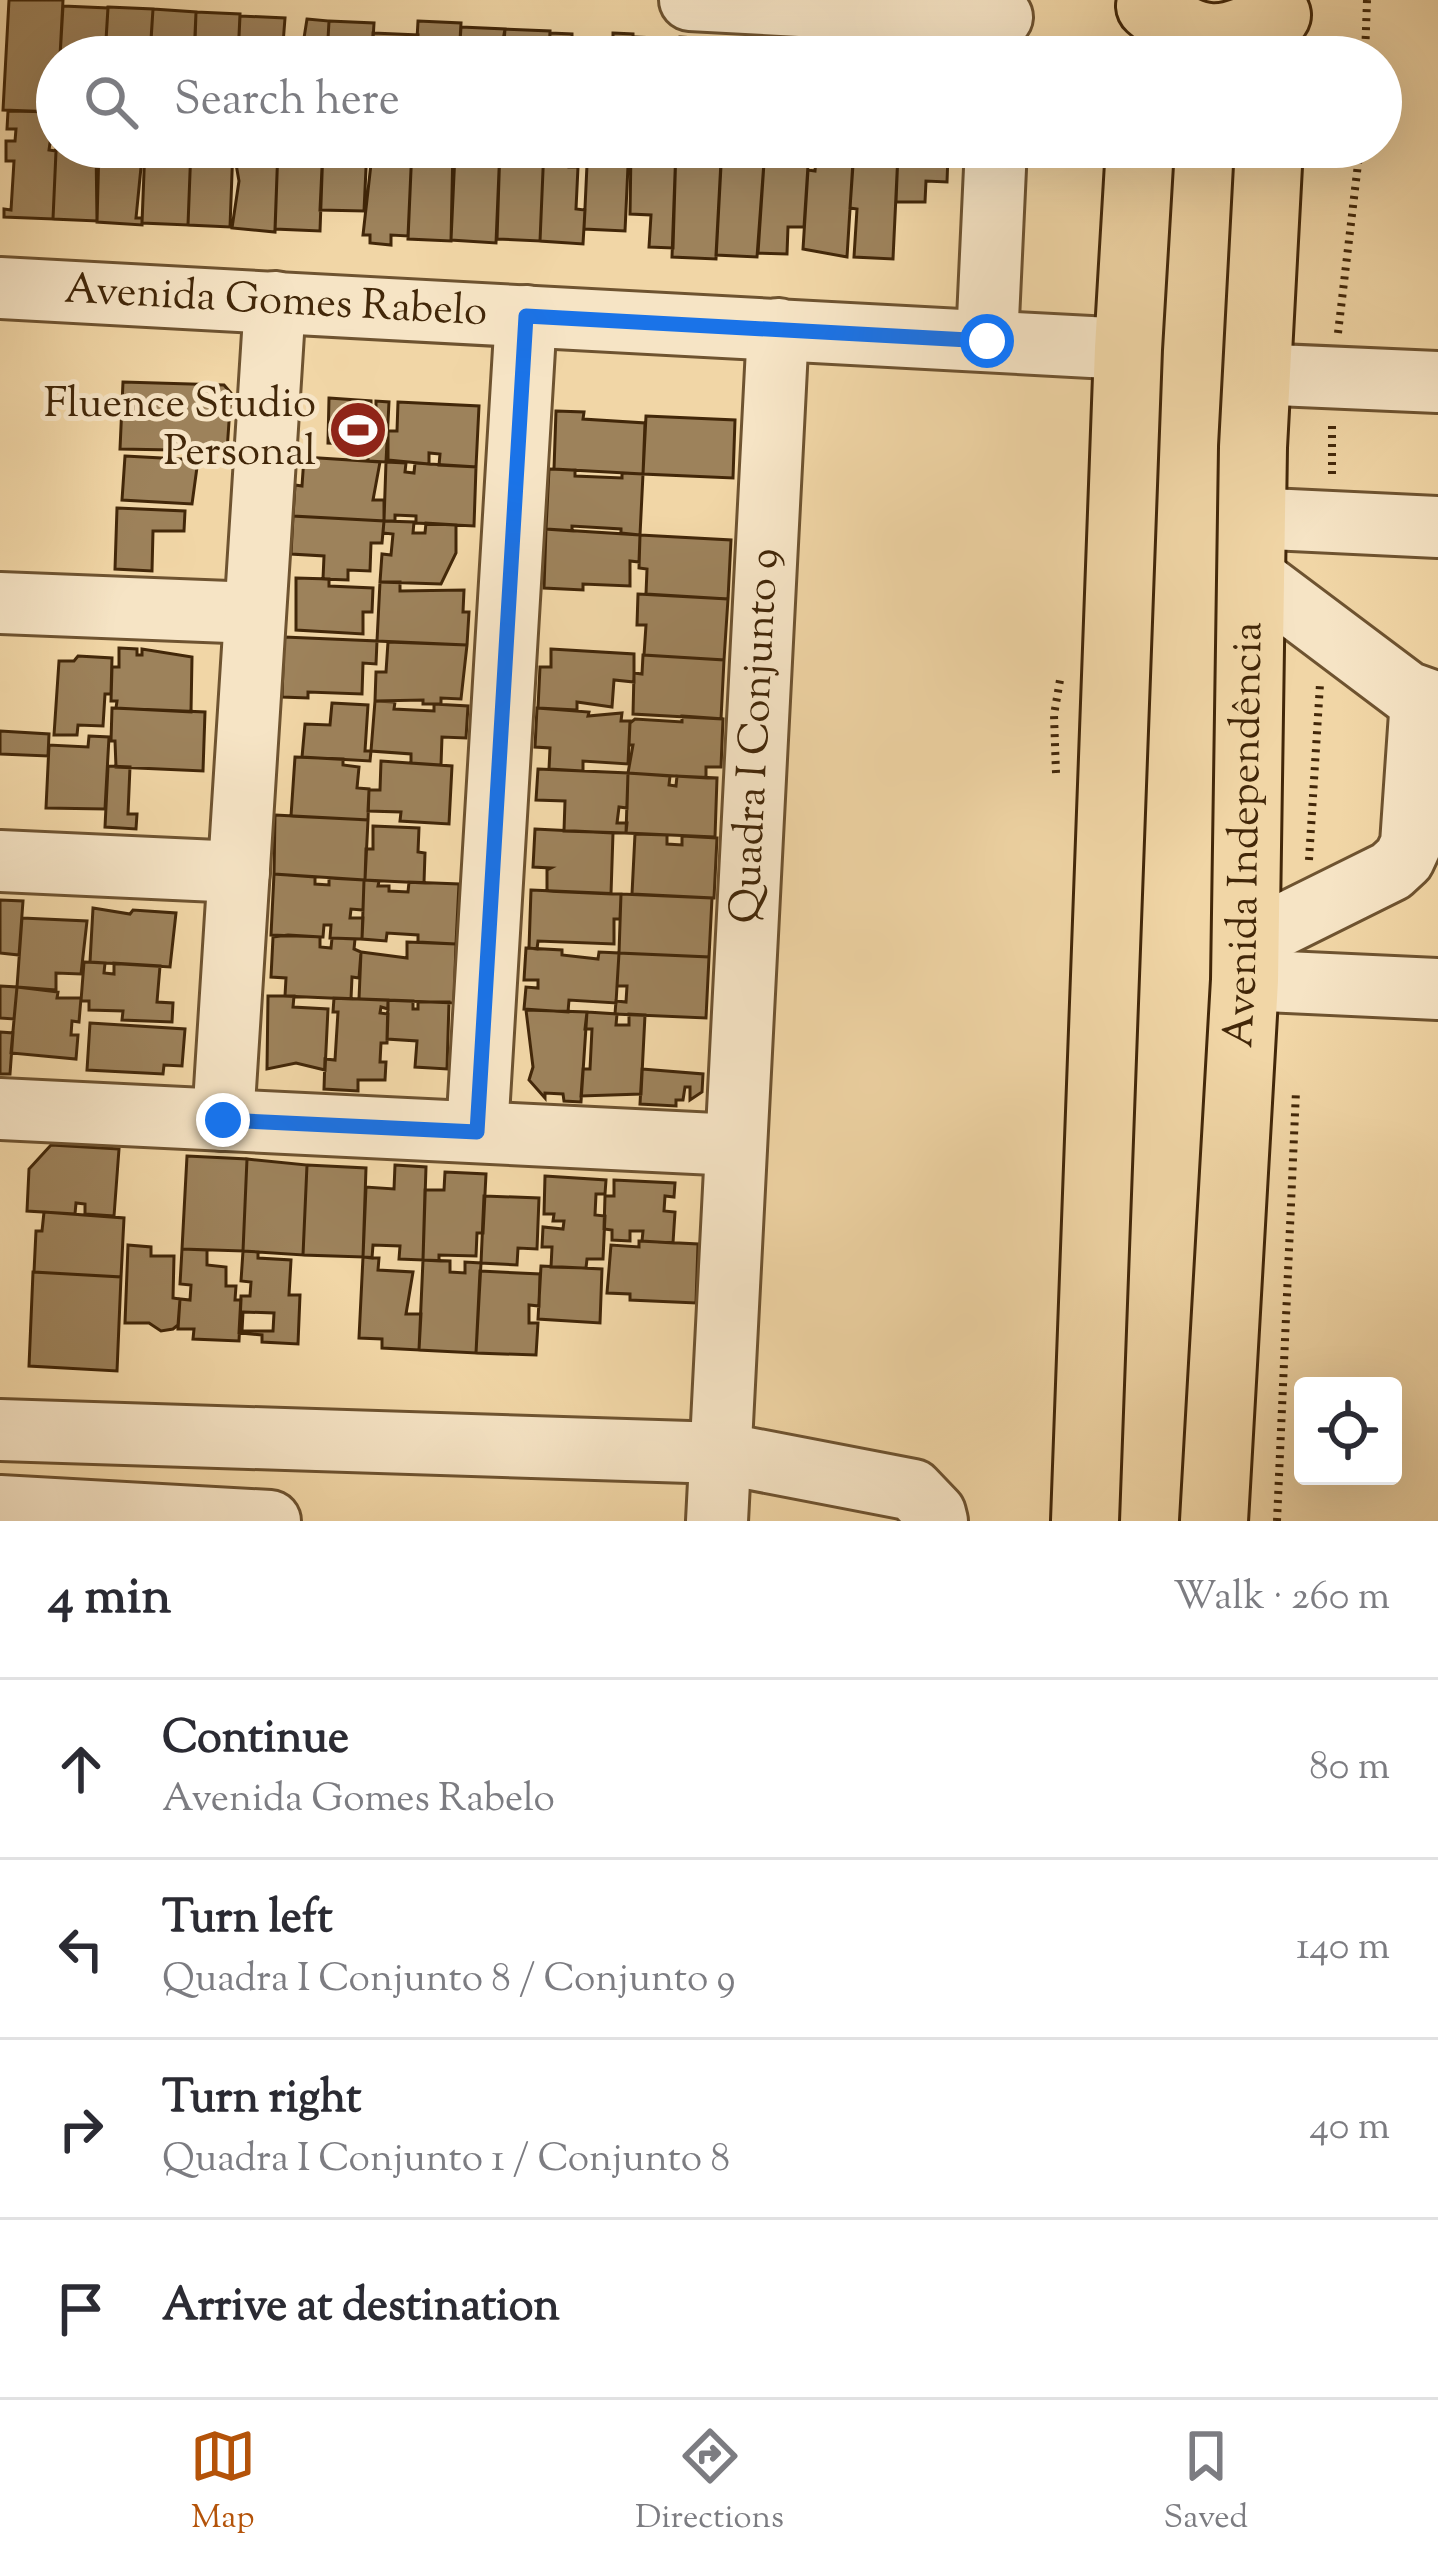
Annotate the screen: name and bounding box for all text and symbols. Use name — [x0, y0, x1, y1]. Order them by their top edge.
search box — [36, 36, 1402, 168]
icon: search — [78, 69, 144, 135]
text: Search here — [174, 70, 400, 135]
street label: Avenida Gomes Rabelo — [63, 262, 489, 344]
route start — [960, 314, 1014, 368]
place label: Fluence Studio Personal — [44, 376, 316, 484]
sports icon: Fluence Studio Personal — [327, 399, 389, 461]
street label: Quadra I Conjunto 9 — [718, 547, 797, 925]
street label: Avenida Independência — [1211, 621, 1280, 1050]
route end — [196, 1093, 250, 1147]
map controls — [1294, 1377, 1402, 1485]
button: locate — [1294, 1377, 1402, 1485]
text: 4 min — [48, 1563, 171, 1636]
text: Walk · 260 m — [1173, 1571, 1390, 1627]
text: Continue — [162, 1708, 349, 1773]
icon: ahead — [48, 1736, 114, 1802]
text: 80 m — [1309, 1741, 1390, 1797]
text: Avenida Gomes Rabelo — [162, 1773, 555, 1829]
text: Turn left — [162, 1888, 333, 1953]
icon: left — [48, 1916, 114, 1982]
text: 140 m — [1296, 1921, 1390, 1977]
text: Quadra I Conjunto 8 / Conjunto 9 — [162, 1953, 736, 2009]
text: Turn right — [162, 2068, 361, 2133]
icon: right — [48, 2096, 114, 2162]
text: 40 m — [1310, 2101, 1390, 2157]
text: Quadra I Conjunto 1 / Conjunto 8 — [162, 2133, 730, 2189]
icon: arrive — [48, 2276, 114, 2342]
text: Arrive at destination — [162, 2276, 560, 2341]
tab: Map — [190, 2423, 256, 2543]
tab: Directions — [635, 2423, 784, 2543]
tab: Saved — [1164, 2423, 1248, 2543]

